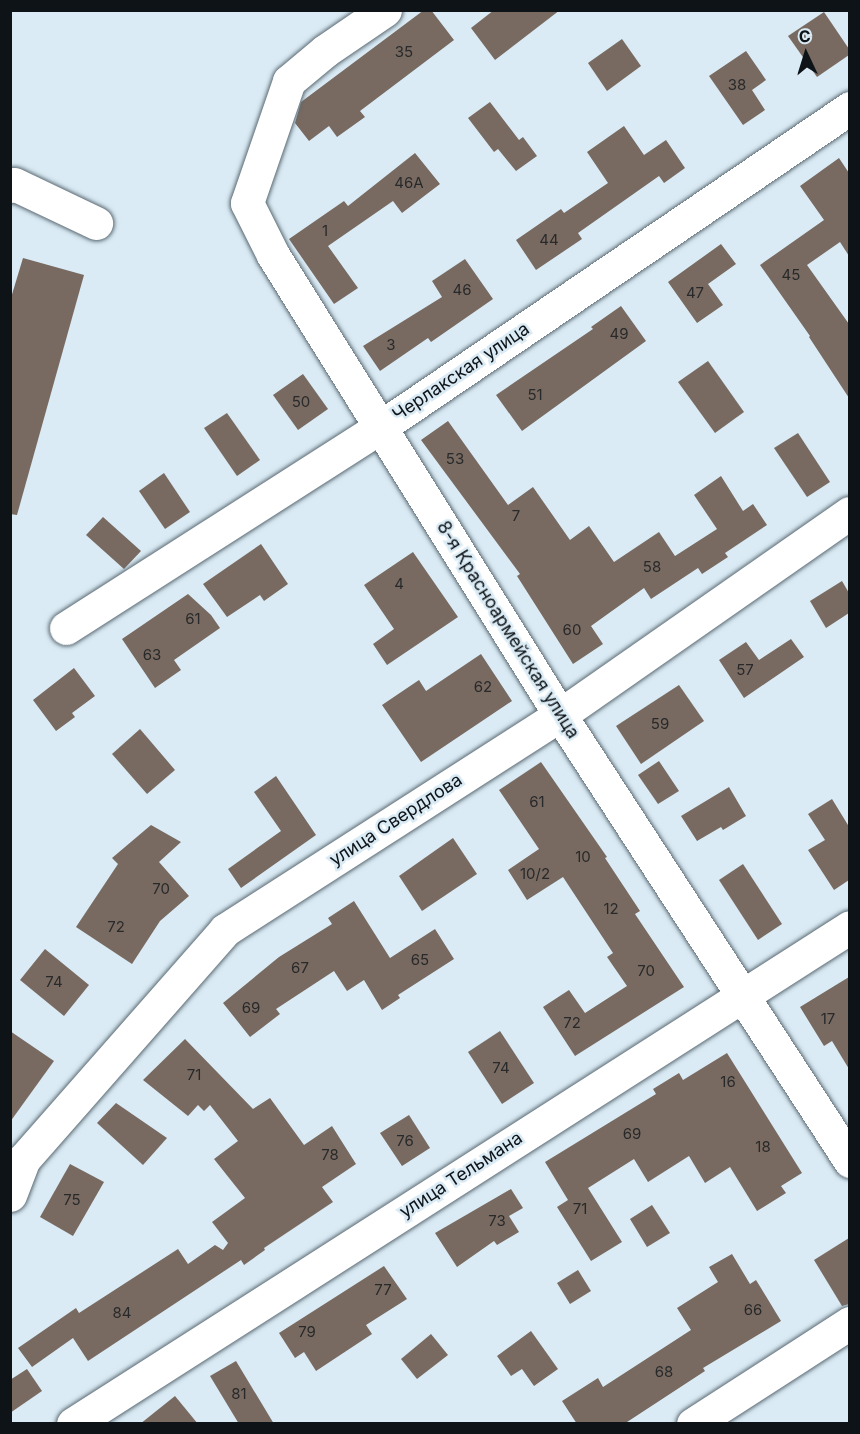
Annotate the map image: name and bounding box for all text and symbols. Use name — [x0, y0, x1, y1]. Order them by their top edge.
north arrow — [776, 24, 836, 84]
text: С — [798, 26, 811, 46]
house number: 35 — [395, 43, 413, 61]
house number: 38 — [728, 76, 746, 94]
house number: 46А — [394, 174, 424, 192]
house number: 1 — [322, 222, 328, 240]
house number: 44 — [539, 231, 559, 249]
house number: 45 — [782, 266, 800, 284]
house number: 46 — [453, 281, 471, 299]
house number: 47 — [686, 284, 704, 302]
street label: Черлакская улица — [389, 318, 533, 426]
house number: 49 — [610, 325, 628, 343]
house number: 3 — [386, 336, 396, 354]
house number: 51 — [527, 386, 543, 404]
house number: 50 — [292, 393, 310, 411]
house number: 53 — [446, 450, 464, 468]
house number: 7 — [512, 507, 520, 525]
street label: 8-я Красноармейская улица — [432, 517, 584, 743]
house number: 58 — [643, 558, 661, 576]
house number: 4 — [394, 575, 404, 593]
house number: 61 — [185, 610, 201, 628]
house number: 60 — [563, 621, 581, 639]
house number: 63 — [143, 646, 161, 664]
house number: 57 — [736, 661, 754, 679]
house number: 62 — [474, 678, 492, 696]
house number: 59 — [651, 715, 669, 733]
street label: улица Свердлова — [326, 769, 466, 871]
house number: 61 — [529, 793, 545, 811]
house number: 10 — [575, 848, 591, 866]
house number: 10/2 — [520, 865, 550, 883]
house number: 70 — [152, 880, 170, 898]
house number: 12 — [603, 900, 619, 918]
house number: 72 — [107, 918, 125, 936]
house number: 65 — [411, 951, 429, 969]
house number: 67 — [291, 959, 309, 977]
house number: 70 — [637, 962, 655, 980]
house number: 74 — [45, 973, 63, 991]
house number: 69 — [242, 999, 260, 1017]
house number: 17 — [821, 1010, 835, 1028]
house number: 72 — [563, 1014, 581, 1032]
house number: 74 — [492, 1059, 510, 1077]
house number: 71 — [187, 1066, 201, 1084]
house number: 16 — [720, 1073, 736, 1091]
house number: 69 — [623, 1125, 641, 1143]
street label: улица Тельмана — [396, 1127, 526, 1223]
house number: 76 — [396, 1132, 414, 1150]
house number: 18 — [755, 1138, 771, 1156]
house number: 78 — [321, 1146, 339, 1164]
house number: 75 — [63, 1191, 81, 1209]
house number: 71 — [573, 1200, 587, 1218]
house number: 73 — [488, 1212, 506, 1230]
house number: 77 — [374, 1281, 392, 1299]
house number: 66 — [744, 1301, 762, 1319]
house number: 84 — [113, 1304, 131, 1322]
house number: 79 — [298, 1323, 316, 1341]
house number: 68 — [655, 1363, 673, 1381]
house number: 81 — [231, 1385, 247, 1403]

